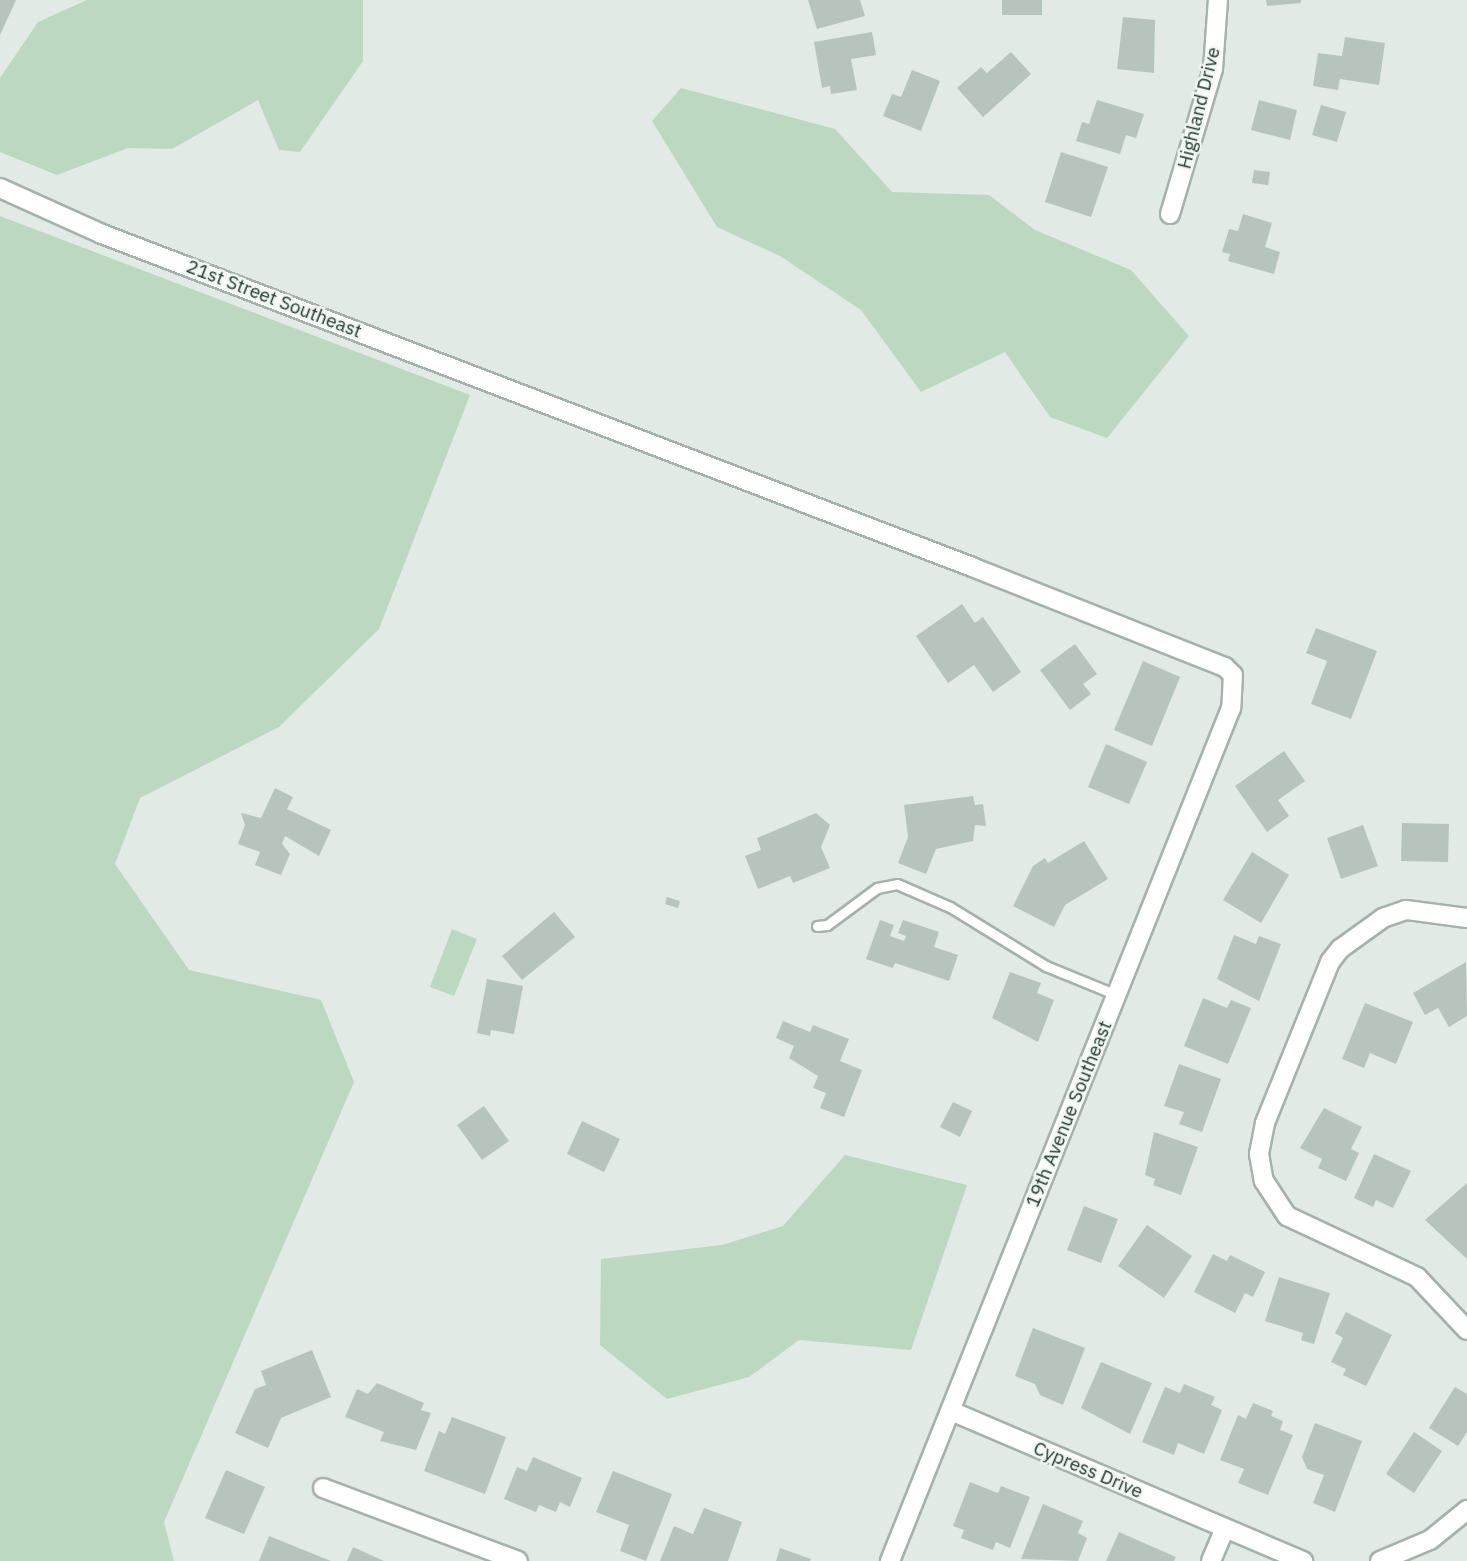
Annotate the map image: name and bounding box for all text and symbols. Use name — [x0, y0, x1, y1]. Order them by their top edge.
street label: Highland Drive — [1173, 45, 1225, 171]
street label: 21st Street Southeast — [183, 255, 365, 343]
street label: 19th Avenue Southeast — [1021, 1017, 1117, 1211]
street label: Cypress Drive — [1030, 1437, 1146, 1503]

